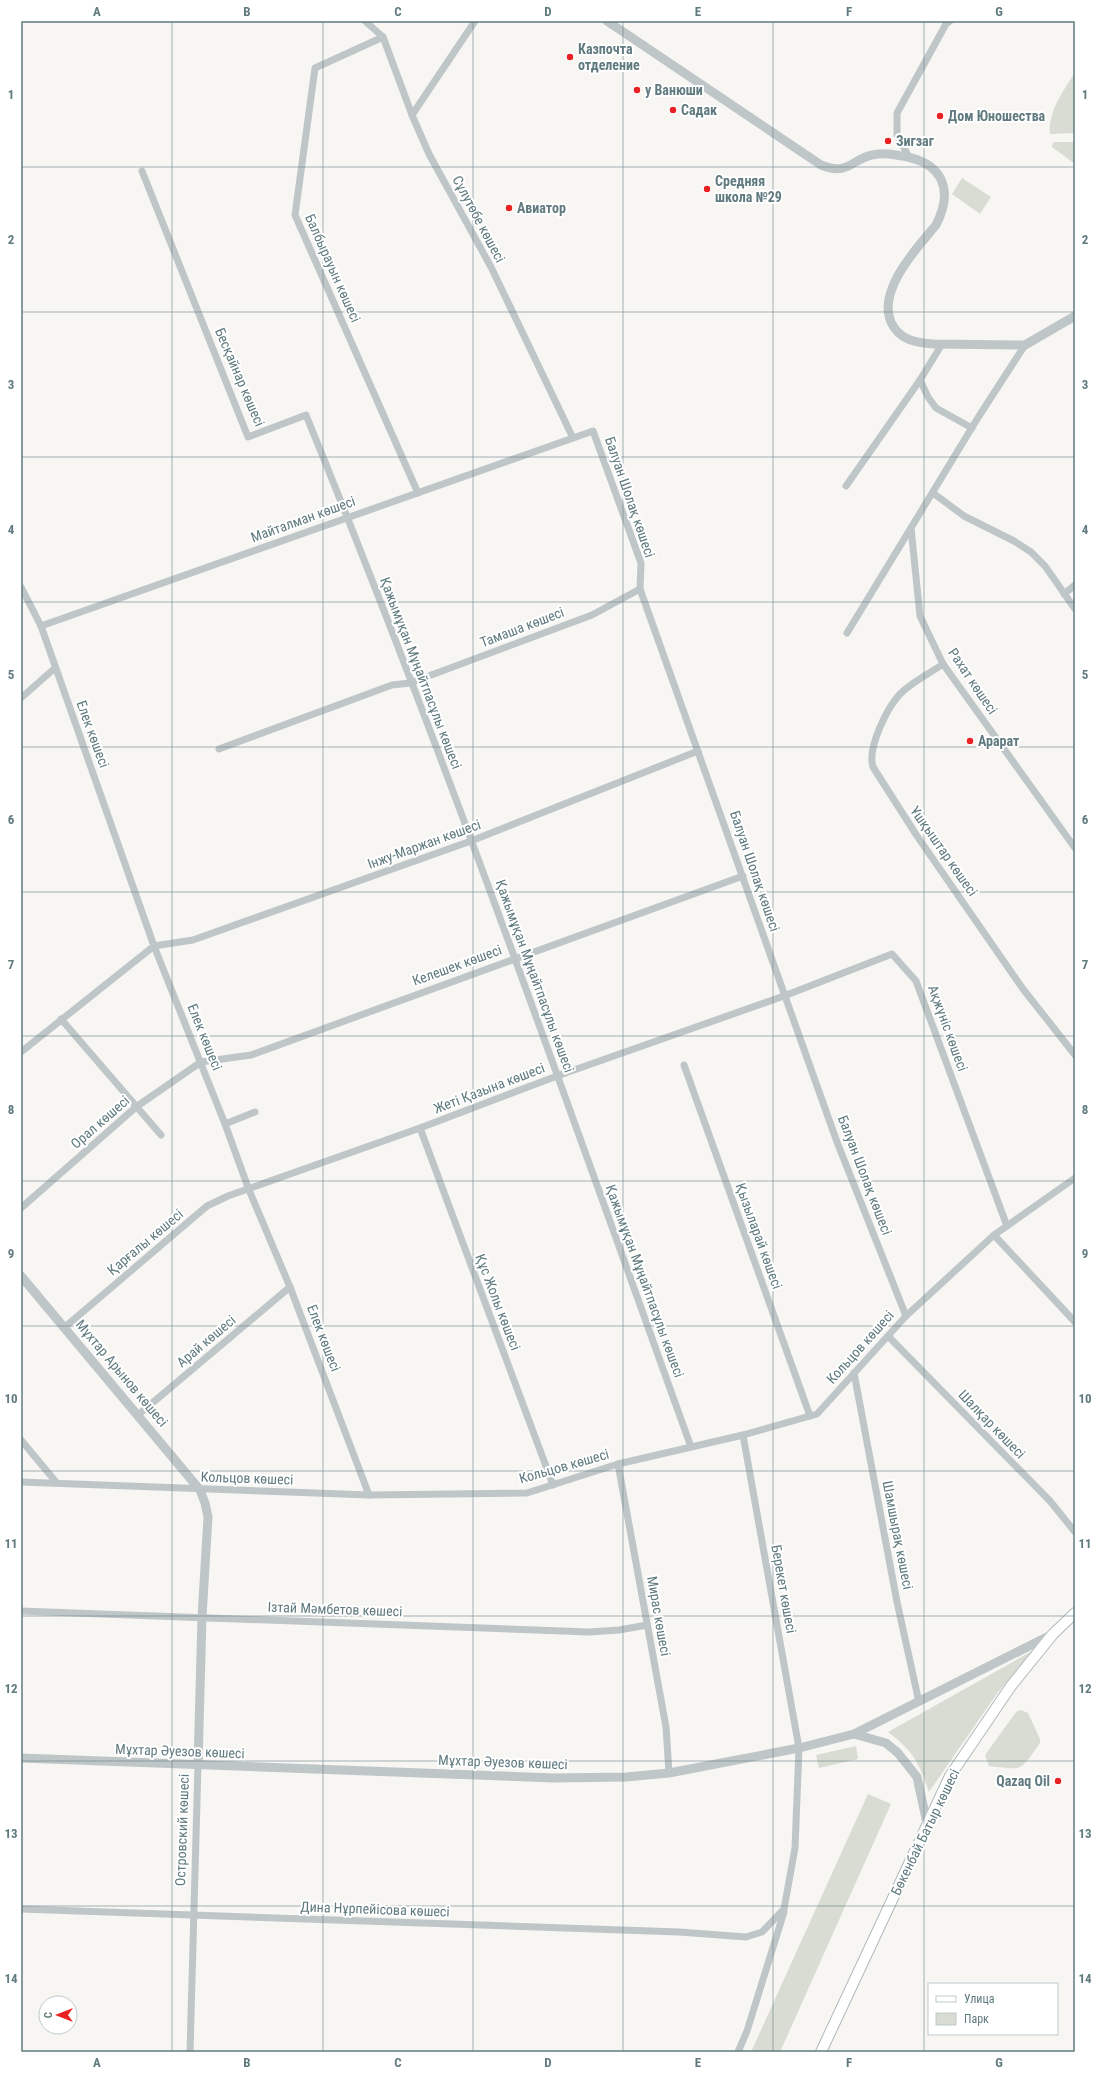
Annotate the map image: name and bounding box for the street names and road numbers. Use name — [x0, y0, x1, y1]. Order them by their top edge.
street label: Сұлутөбе көшесі — [449, 173, 509, 265]
street label: Балбырауын көшесі — [302, 211, 364, 325]
street label: Бесқайнар көшесі — [212, 325, 268, 429]
street label: Балуан Шолақ көшесі — [602, 434, 658, 560]
street label: Майталман көшесі — [249, 493, 357, 545]
street label: Қажымұқан Мұңайтпасұлы көшесі — [377, 575, 465, 771]
street label: Тамаша көшесі — [478, 604, 566, 650]
street label: Рахат көшесі — [945, 645, 1001, 717]
street label: Елек көшесі — [73, 698, 113, 770]
street label: Ұшқыштар көшесі — [907, 803, 981, 899]
street label: Балуан Шолақ көшесі — [727, 808, 783, 934]
street label: Інжу-Маржан көшесі — [365, 816, 483, 872]
street label: Қажымұқан Мұңайтпасұлы көшесі — [493, 877, 577, 1075]
street label: Келешек көшесі — [410, 941, 504, 989]
street label: Ақжүніс көшесі — [925, 983, 971, 1073]
street label: Елек көшесі — [184, 1001, 226, 1073]
street label: Жеті Қазына көшесі — [431, 1059, 547, 1117]
street label: Орал көшесі — [68, 1092, 132, 1152]
street label: Балуан Шолақ көшесі — [835, 1113, 895, 1237]
street label: Қызыларай көшесі — [732, 1181, 786, 1291]
street label: Қажымұқан Мұңайтпасұлы көшесі — [603, 1182, 687, 1380]
street label: Қарғалы көшесі — [104, 1206, 186, 1278]
street label: Құс Жолы көшесі — [472, 1252, 524, 1352]
street label: Елек көшесі — [304, 1302, 344, 1374]
street label: Кольцов көшесі — [823, 1307, 897, 1387]
street label: Арай көшесі — [173, 1312, 239, 1370]
street label: Мұхтар Арынов көшесі — [73, 1316, 171, 1430]
street label: Шалқар көшесі — [955, 1386, 1029, 1462]
street label: Кольцов көшесі — [517, 1446, 611, 1486]
street label: Кольцов көшесі — [200, 1468, 294, 1488]
street label: Шамшырақ көшесі — [880, 1479, 916, 1591]
street label: Берекет көшесі — [768, 1543, 800, 1635]
street label: Мирас көшесі — [644, 1575, 674, 1657]
street label: Ізтай Мәмбетов көшесі — [267, 1599, 403, 1619]
street label: Мұхтар Әуезов көшесі — [115, 1741, 245, 1761]
street label: Мұхтар Әуезов көшесі — [438, 1752, 568, 1772]
street label: Бөкенбай Батыр көшесі — [887, 1766, 963, 1898]
street label: Островский көшесі — [172, 1774, 192, 1886]
street label: Дина Нұрпейісова көшесі — [300, 1898, 450, 1920]

